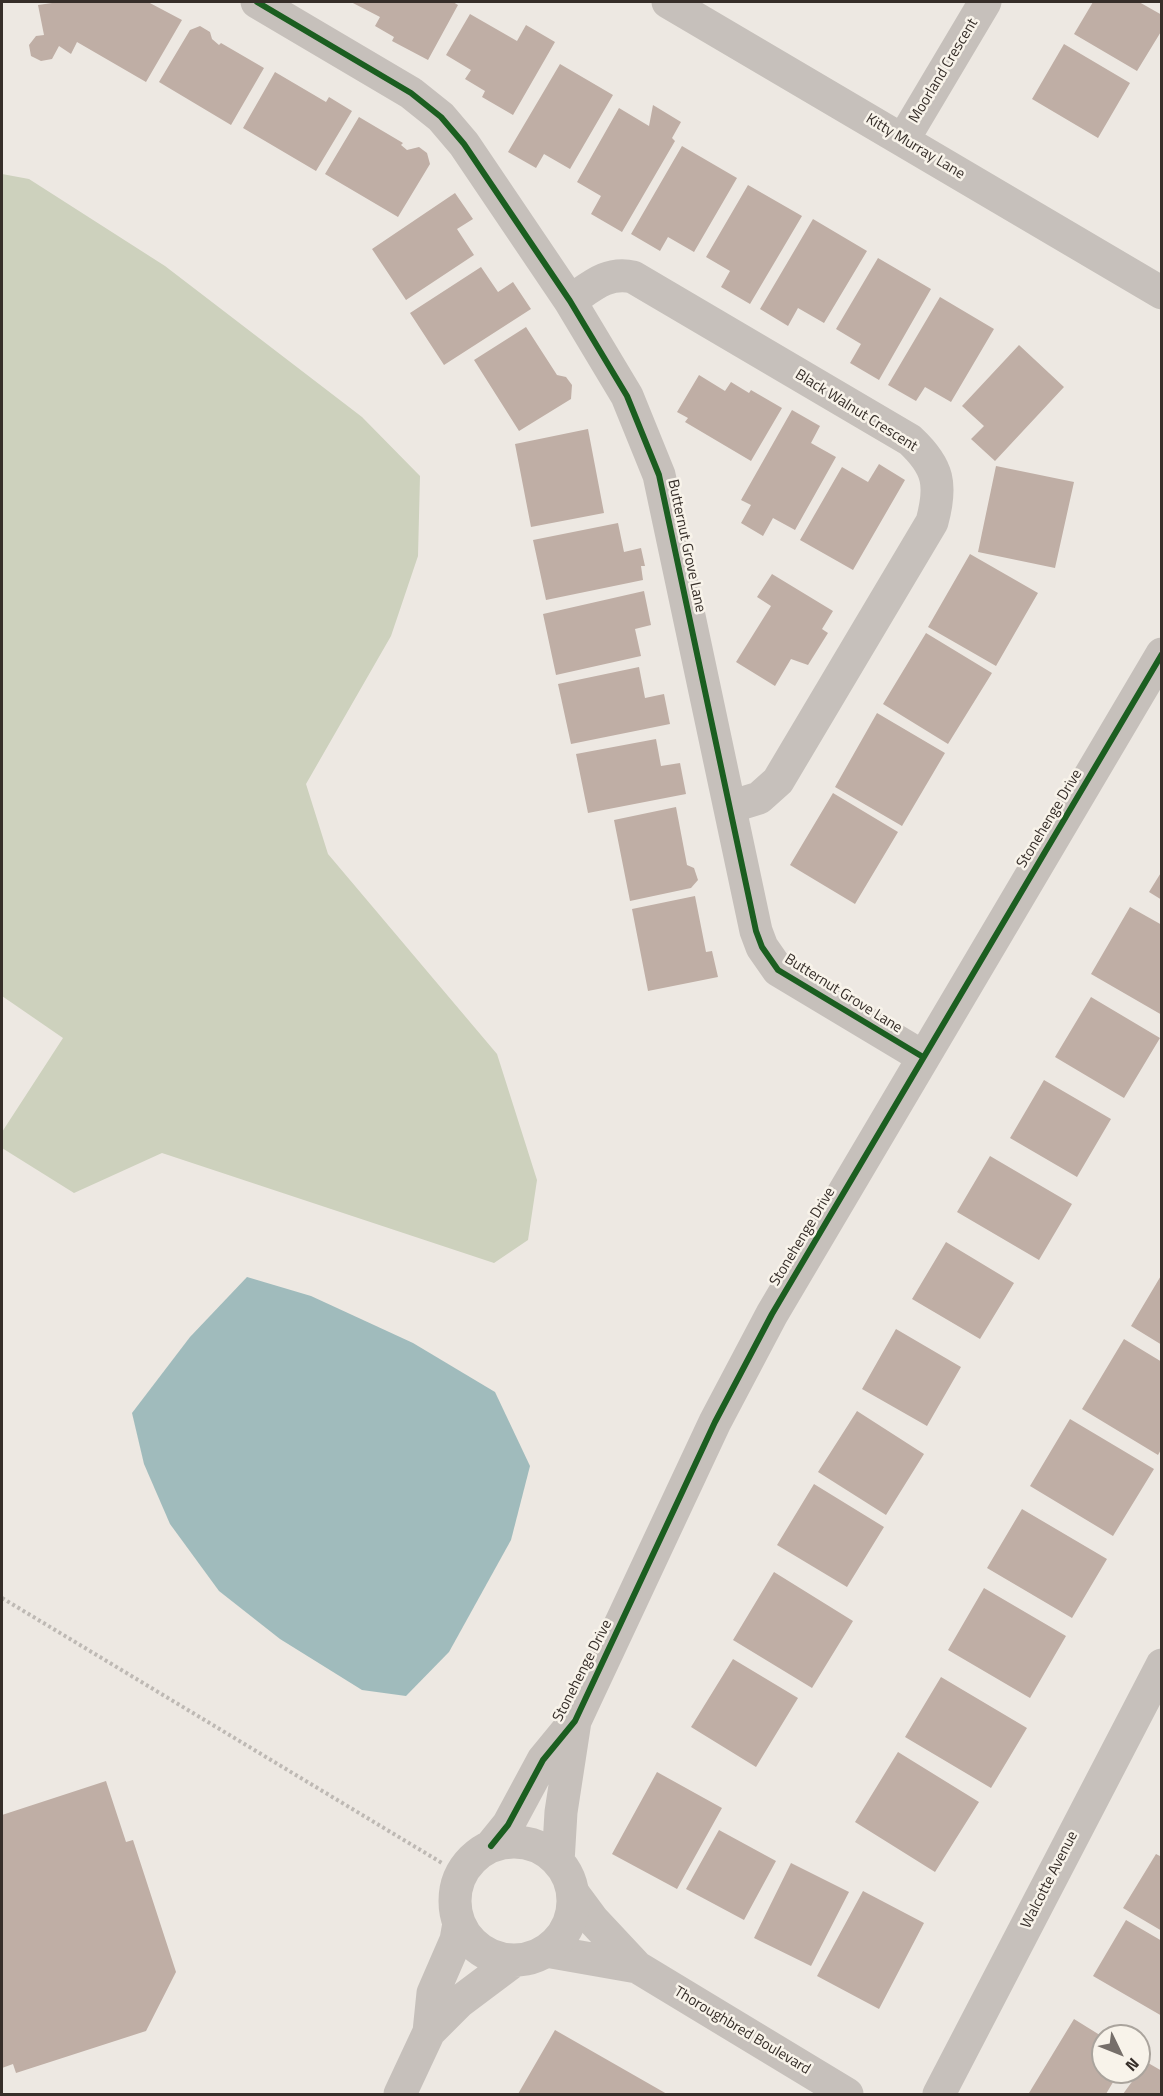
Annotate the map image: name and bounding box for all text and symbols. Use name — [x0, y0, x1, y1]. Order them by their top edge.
street label: Moorland Crescent — [906, 15, 982, 127]
street label: Kitty Murray Lane — [862, 110, 968, 184]
street label: Black Walnut Crescent — [792, 366, 920, 456]
street label: Butternut Grove Lane — [663, 478, 709, 614]
street label: Stonehenge Drive — [1013, 766, 1087, 872]
street label: Butternut Grove Lane — [781, 950, 905, 1038]
street label: Stonehenge Drive — [766, 1184, 840, 1290]
street label: Stonehenge Drive — [550, 1617, 616, 1725]
street label: Walcotte Avenue — [1018, 1828, 1082, 1932]
street label: Thoroughbred Boulevard — [671, 1983, 813, 2079]
north arrow — [1091, 2024, 1151, 2084]
text: N — [1120, 2053, 1145, 2077]

